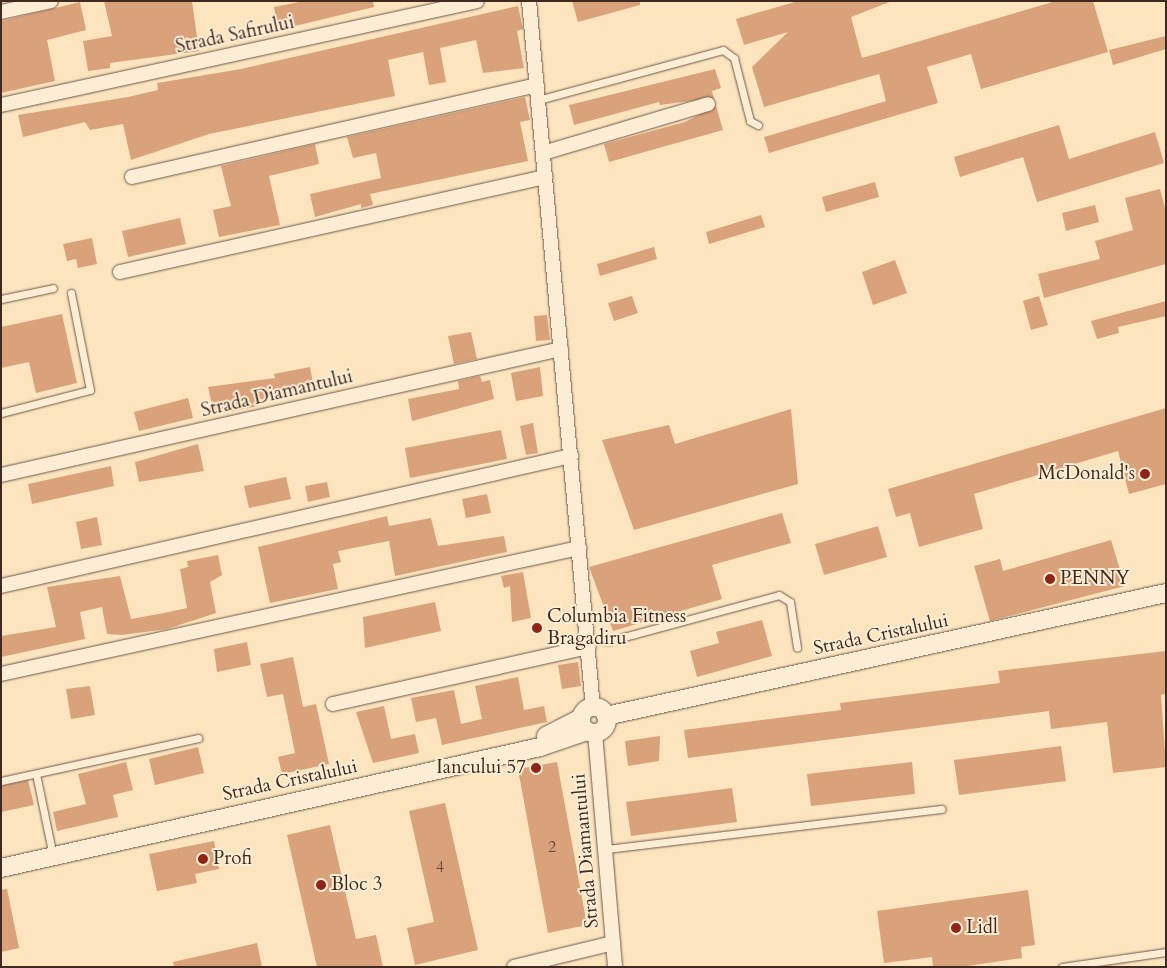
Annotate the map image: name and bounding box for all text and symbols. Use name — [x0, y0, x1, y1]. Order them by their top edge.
street label: Strada Safirului — [174, 11, 296, 59]
street label: Strada Diamantului — [199, 365, 355, 423]
place label: McDonald's — [1038, 463, 1135, 485]
marker: McDonald's — [1139, 468, 1151, 480]
place label: PENNY — [1060, 568, 1130, 590]
marker: PENNY — [1044, 573, 1056, 585]
place label: Columbia Fitness Bragadiru — [547, 606, 686, 650]
street label: Strada Cristalului — [811, 610, 951, 660]
marker: Columbia Fitness Bragadiru — [531, 622, 543, 634]
street label: Strada Cristalului — [220, 756, 360, 806]
place label: Iancului 57 — [436, 757, 526, 779]
marker: Iancului 57 — [530, 762, 542, 774]
street label: Strada Diamantului — [568, 773, 604, 929]
house number: 2 — [548, 837, 556, 857]
place label: Profi — [213, 848, 252, 870]
marker: Profi — [197, 853, 209, 865]
house number: 4 — [436, 857, 444, 877]
place label: Bloc 3 — [331, 874, 383, 896]
marker: Bloc 3 — [315, 879, 327, 891]
place label: Lidl — [966, 917, 998, 939]
marker: Lidl — [950, 922, 962, 934]

